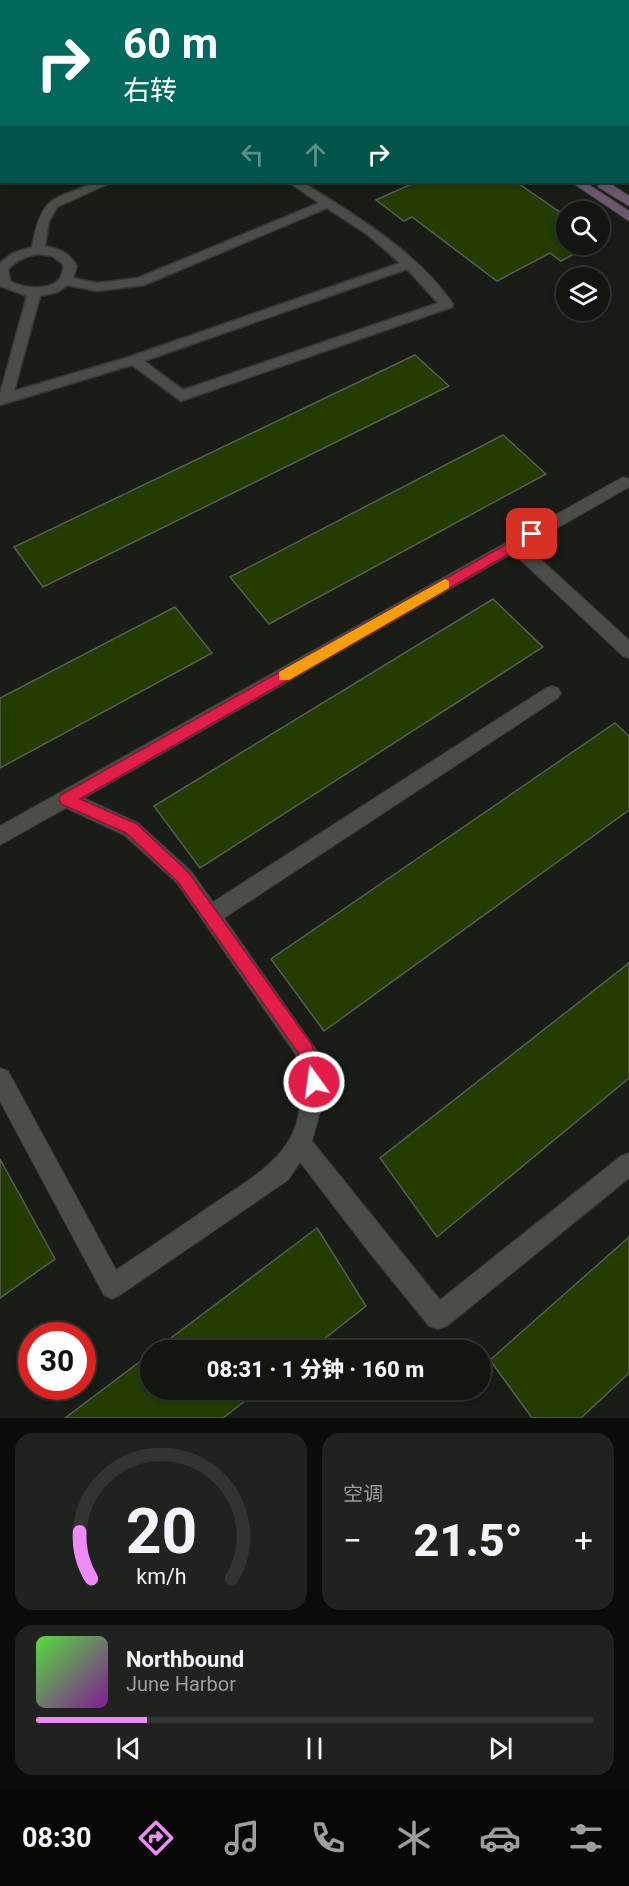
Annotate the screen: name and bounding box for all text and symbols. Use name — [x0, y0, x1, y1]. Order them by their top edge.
text: 60 m — [123, 19, 218, 68]
icon: right — [24, 24, 102, 102]
text: 右转 — [123, 75, 177, 107]
icon: left — [236, 138, 269, 171]
icon: ahead — [299, 138, 332, 171]
icon: right — [362, 138, 395, 171]
map controls — [556, 201, 610, 321]
button: search — [556, 201, 610, 255]
button: layers — [556, 267, 610, 321]
pin — [506, 508, 557, 559]
icon: arrive — [515, 517, 548, 550]
position arrow — [282, 1050, 346, 1114]
speed limit sign: 30 — [18, 1322, 96, 1400]
text: 08:31 · 1 分钟 · 160 m — [207, 1357, 424, 1382]
text: 空调 — [343, 1482, 383, 1506]
text: 20 — [125, 1495, 197, 1568]
text: 21.5° — [414, 1514, 523, 1567]
text: − — [343, 1521, 362, 1560]
text: + — [574, 1521, 593, 1560]
text: km/h — [136, 1564, 186, 1589]
text: Northbound — [126, 1647, 244, 1672]
text: June Harbor — [126, 1672, 236, 1696]
icon: previous — [112, 1732, 145, 1765]
icon: pause — [298, 1732, 331, 1765]
icon: next — [484, 1732, 517, 1765]
icon: directions — [135, 1817, 177, 1859]
icon: music — [221, 1817, 263, 1859]
icon: phone — [307, 1817, 349, 1859]
icon: climate — [393, 1817, 435, 1859]
icon: car — [479, 1817, 521, 1859]
icon: filters — [565, 1817, 607, 1859]
text: 08:30 — [22, 1822, 92, 1854]

